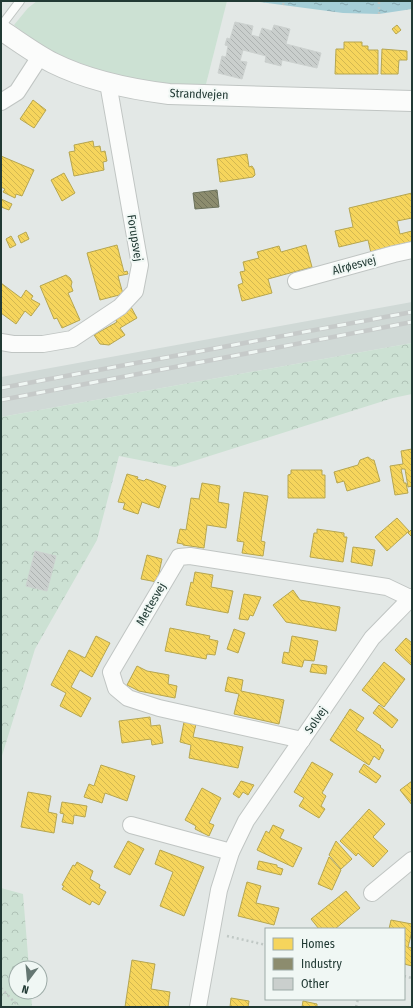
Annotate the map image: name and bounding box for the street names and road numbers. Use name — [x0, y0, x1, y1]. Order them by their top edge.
street label: Strandvejen — [169, 86, 229, 102]
street label: Forupsvej — [124, 214, 146, 262]
street label: Alrøesvej — [331, 252, 377, 278]
street label: Mettesvej — [133, 580, 169, 628]
street label: Solvej — [302, 704, 330, 736]

